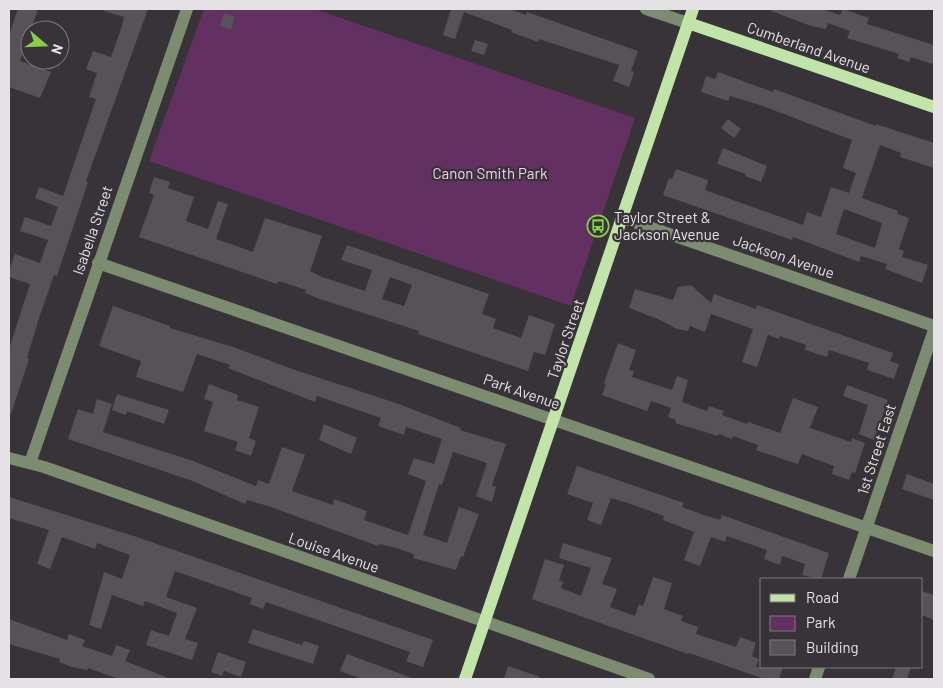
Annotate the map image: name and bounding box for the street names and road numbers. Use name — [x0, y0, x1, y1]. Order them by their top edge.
street label: Cumberland Avenue — [745, 17, 873, 77]
street label: Isabella Street — [68, 183, 116, 277]
street label: Jackson Avenue — [731, 230, 837, 282]
street label: Taylor Street — [543, 296, 587, 382]
street label: Park Avenue — [481, 369, 563, 413]
street label: 1st Street East — [853, 401, 899, 497]
street label: Louise Avenue — [286, 528, 382, 576]

